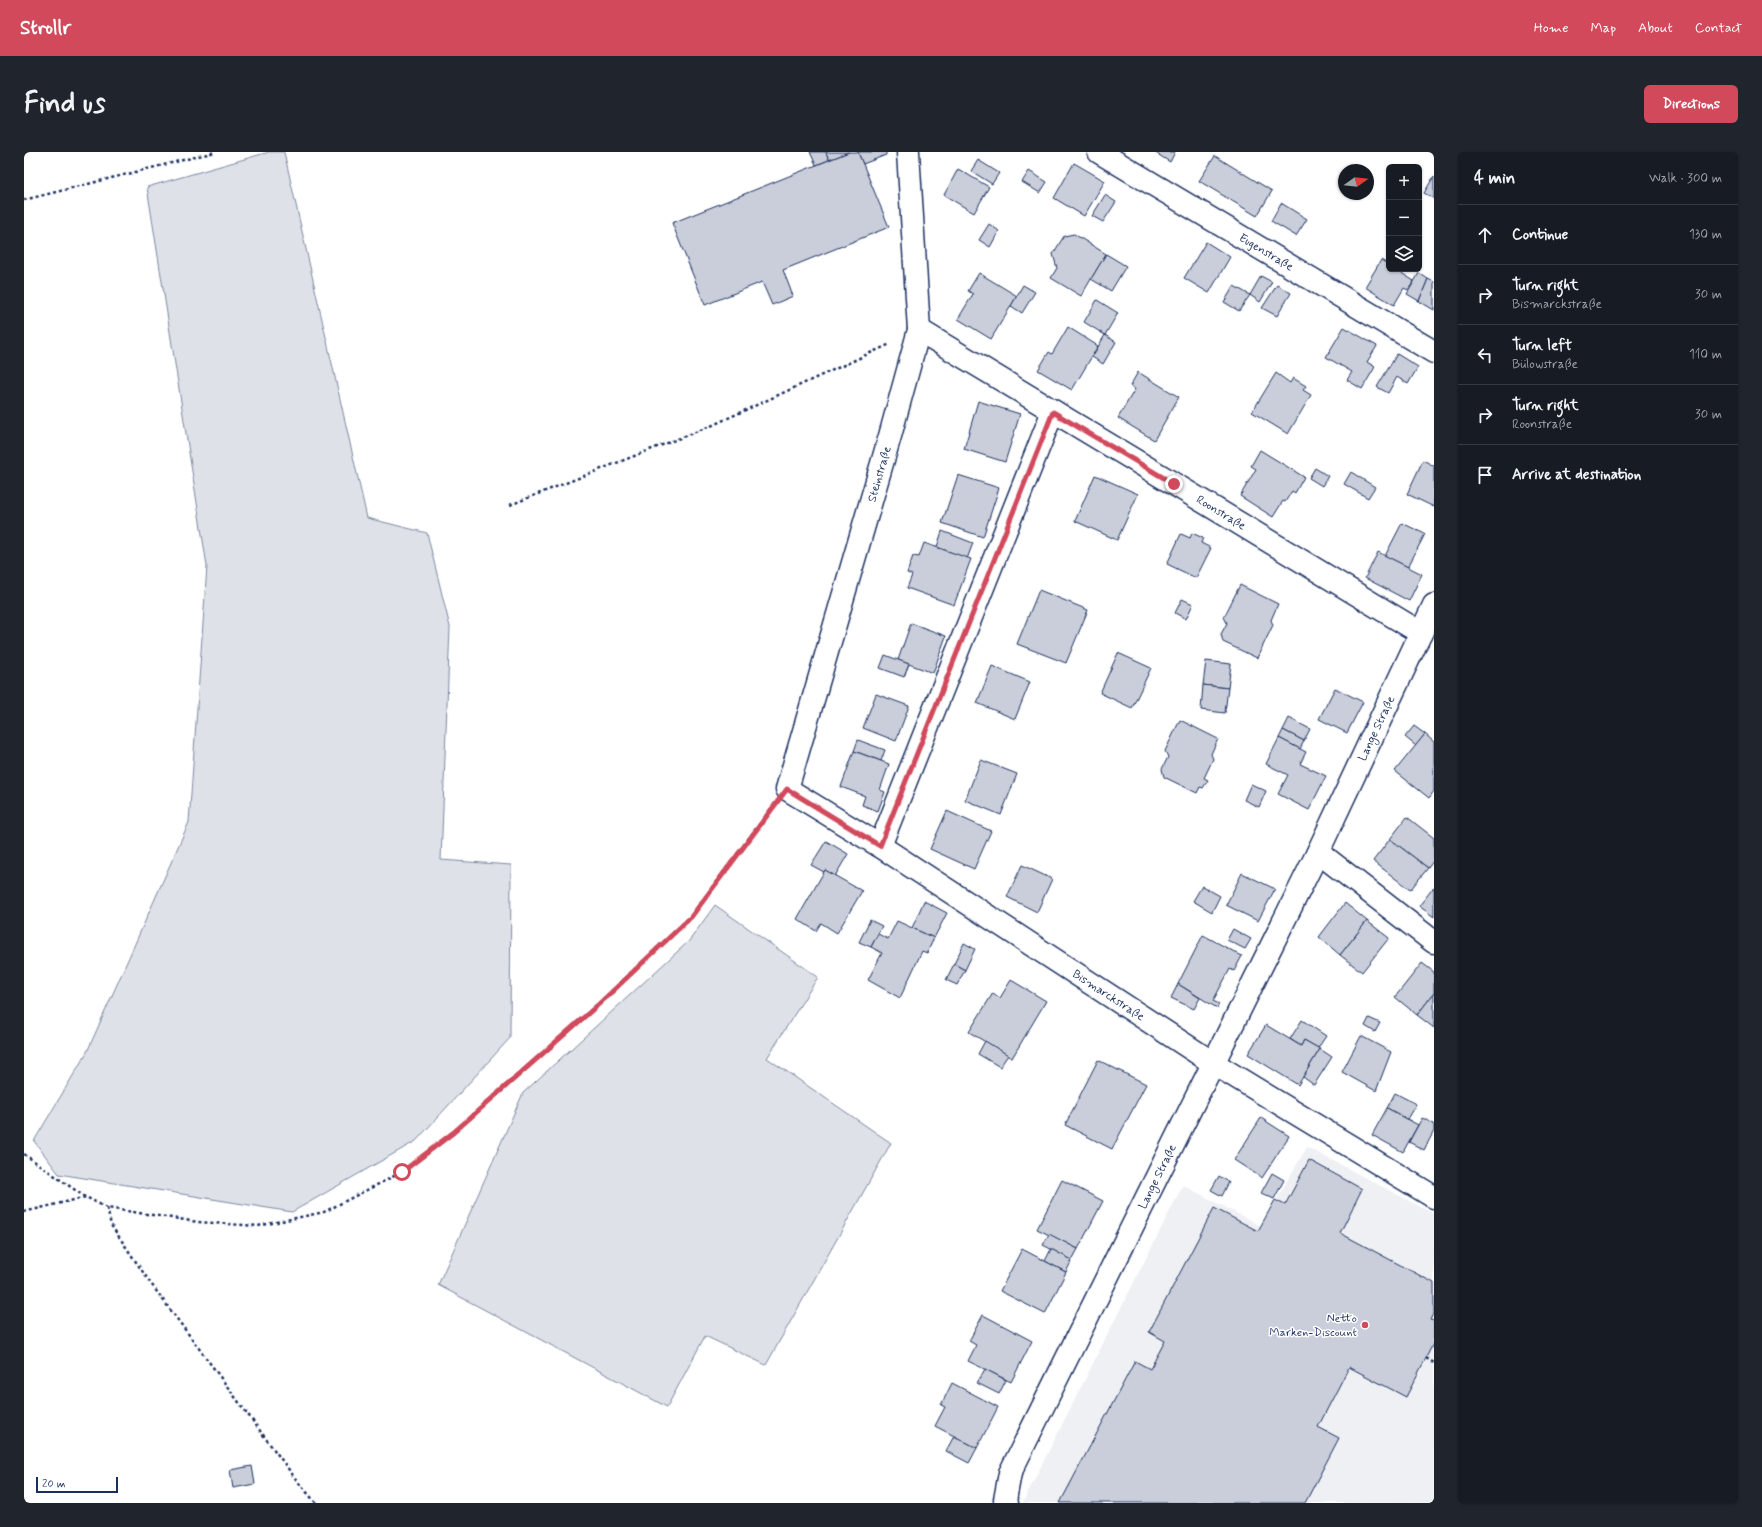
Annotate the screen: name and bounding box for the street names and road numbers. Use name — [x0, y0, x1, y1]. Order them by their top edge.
street label: Eugenstraße — [1236, 230, 1296, 275]
street label: Steinstraße — [864, 444, 896, 504]
street label: Roonstraße — [1193, 492, 1249, 535]
street label: Lange Straße — [1355, 693, 1399, 764]
street label: Bismarckstraße — [1069, 966, 1147, 1025]
street label: Lange Straße — [1135, 1142, 1181, 1212]

